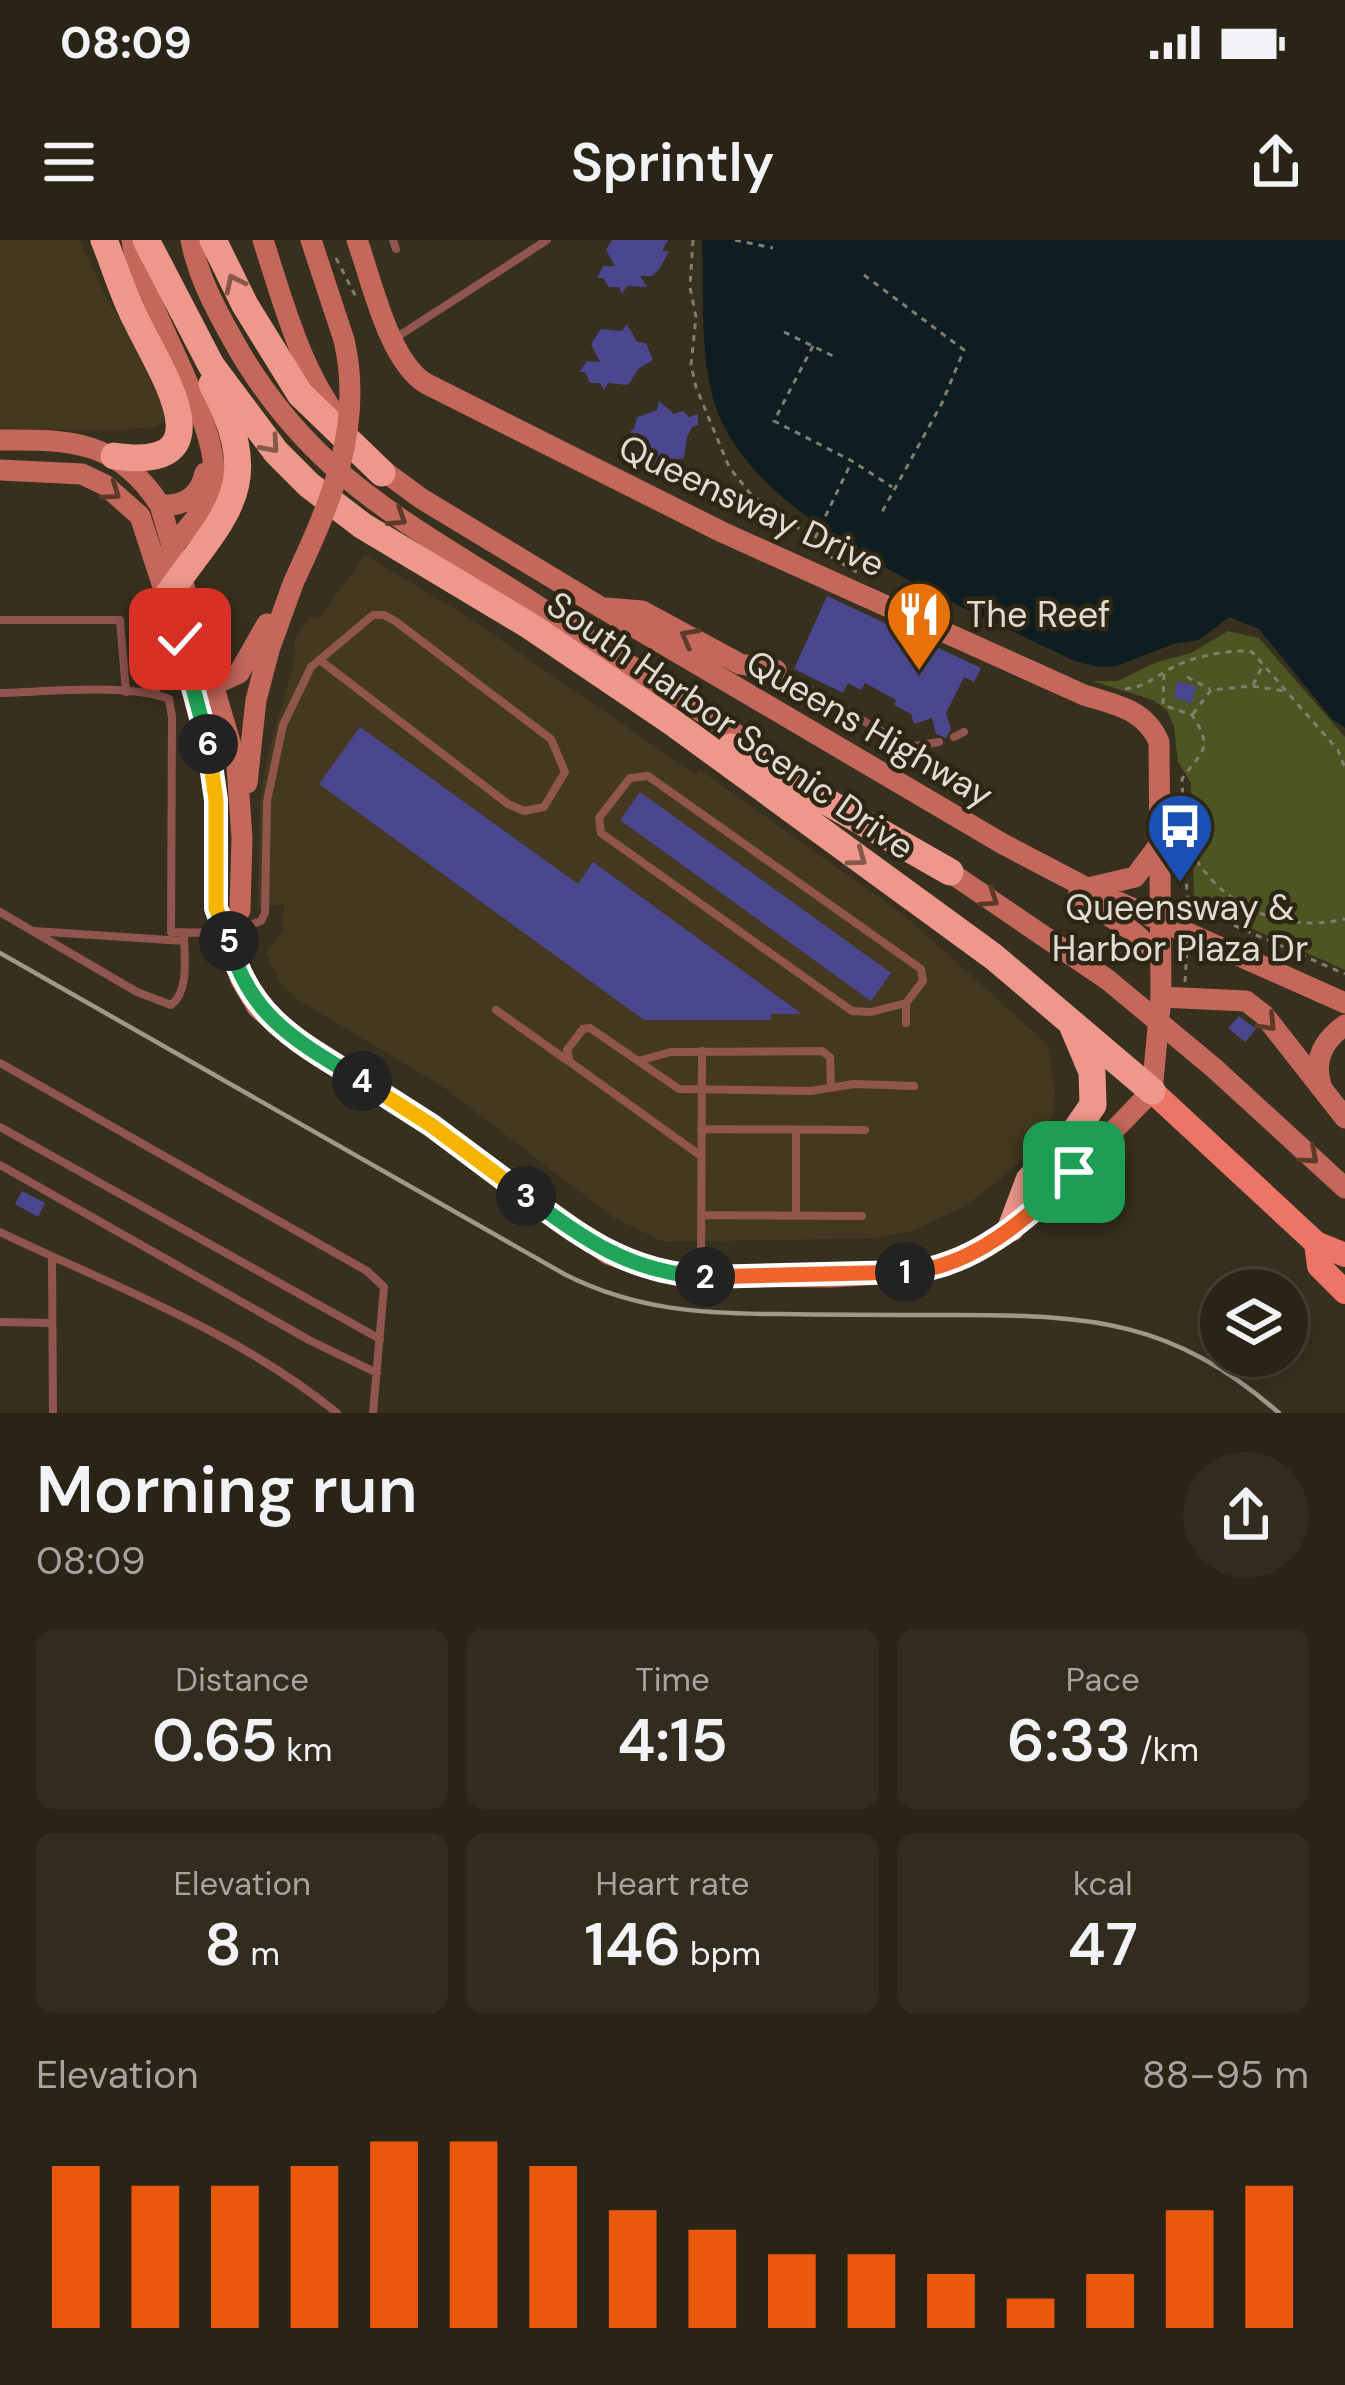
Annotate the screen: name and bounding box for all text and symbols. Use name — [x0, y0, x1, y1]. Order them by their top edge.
text: 08:09 — [60, 13, 192, 72]
text: Sprintly — [571, 127, 774, 198]
icon: menu — [36, 129, 102, 195]
icon: share — [1243, 129, 1309, 195]
one-way arrow — [225, 274, 248, 295]
street label: Queensway Drive — [611, 423, 892, 588]
one-way arrow — [257, 431, 278, 453]
one-way arrow — [99, 478, 121, 500]
one-way arrow — [385, 503, 407, 526]
restaurant icon: The Reef — [884, 579, 954, 673]
street label: South Harbor Scenic Drive — [538, 581, 924, 870]
pin — [129, 588, 231, 690]
place label: The Reef — [966, 591, 1110, 638]
icon: check — [147, 606, 213, 672]
one-way arrow — [681, 628, 702, 651]
street label: Queens Highway — [738, 639, 1002, 818]
pin: 6 — [178, 714, 238, 774]
text: 6 — [198, 722, 218, 765]
bus stop icon: Queensway & Harbor Plaza Dr — [1145, 791, 1215, 885]
one-way arrow — [845, 844, 867, 866]
place label: Queensway & Harbor Plaza Dr — [1052, 884, 1308, 972]
one-way arrow — [977, 885, 999, 907]
pin: 5 — [199, 911, 259, 971]
text: 5 — [219, 919, 239, 962]
one-way arrow — [1254, 1009, 1275, 1030]
pin: 4 — [332, 1051, 392, 1111]
text: 4 — [351, 1059, 373, 1102]
pin — [1023, 1121, 1125, 1223]
icon: arrive — [1041, 1139, 1107, 1205]
one-way arrow — [1297, 1142, 1318, 1163]
pin: 3 — [496, 1166, 556, 1226]
text: 3 — [516, 1174, 536, 1217]
pin: 1 — [875, 1242, 935, 1302]
pin: 2 — [675, 1247, 735, 1307]
text: 1 — [899, 1250, 911, 1293]
text: 2 — [695, 1255, 715, 1298]
map controls — [1200, 1269, 1308, 1377]
button: layers — [1200, 1269, 1308, 1377]
text: Morning run — [36, 1447, 418, 1532]
button: share — [1183, 1452, 1309, 1578]
text: 08:09 — [36, 1535, 145, 1586]
text: Distance — [175, 1658, 309, 1701]
text: Time — [635, 1658, 710, 1701]
text: Pace — [1066, 1658, 1140, 1701]
text: 0.65 — [152, 1701, 278, 1780]
text: 4:15 — [617, 1701, 728, 1780]
text: 6:33 — [1007, 1701, 1131, 1780]
text: km — [278, 1728, 332, 1771]
text: /km — [1131, 1728, 1199, 1771]
text: Elevation — [173, 1862, 311, 1905]
text: Heart rate — [595, 1862, 750, 1905]
text: kcal — [1073, 1862, 1133, 1905]
text: 8 — [204, 1905, 242, 1984]
text: 146 — [584, 1905, 681, 1984]
text: 47 — [1068, 1905, 1138, 1984]
text: m — [242, 1932, 280, 1975]
text: bpm — [681, 1932, 761, 1975]
text: Elevation — [36, 2049, 199, 2100]
text: 88–95 m — [1142, 2049, 1309, 2100]

